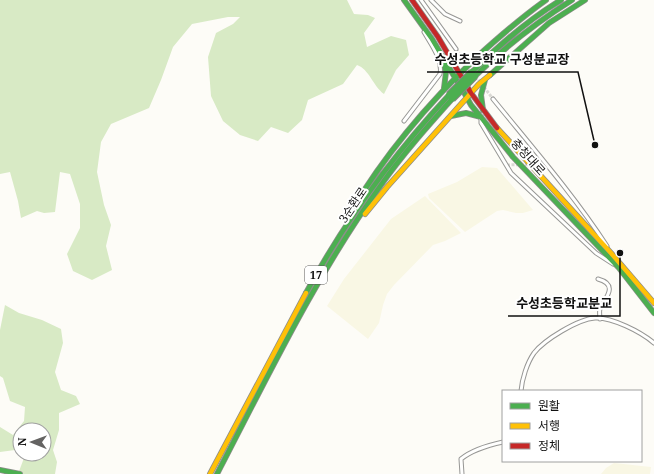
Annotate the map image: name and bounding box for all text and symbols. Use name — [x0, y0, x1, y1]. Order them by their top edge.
callout: 수성초등학교 구성분교장 — [427, 47, 578, 72]
text: 수성초등학교 구성분교장 — [435, 50, 570, 68]
street label: 충청대로 — [507, 135, 549, 179]
street label: 3순환로 — [334, 183, 371, 226]
road number: 17 — [305, 266, 327, 284]
callout: 수성초등학교분교 — [508, 291, 620, 316]
text: 수성초등학교분교 — [516, 294, 612, 312]
legend — [502, 390, 642, 462]
text: 원활 — [538, 397, 560, 414]
text: 서행 — [538, 417, 560, 434]
north arrow — [12, 422, 52, 462]
text: N — [14, 437, 29, 446]
text: 정체 — [538, 437, 560, 454]

